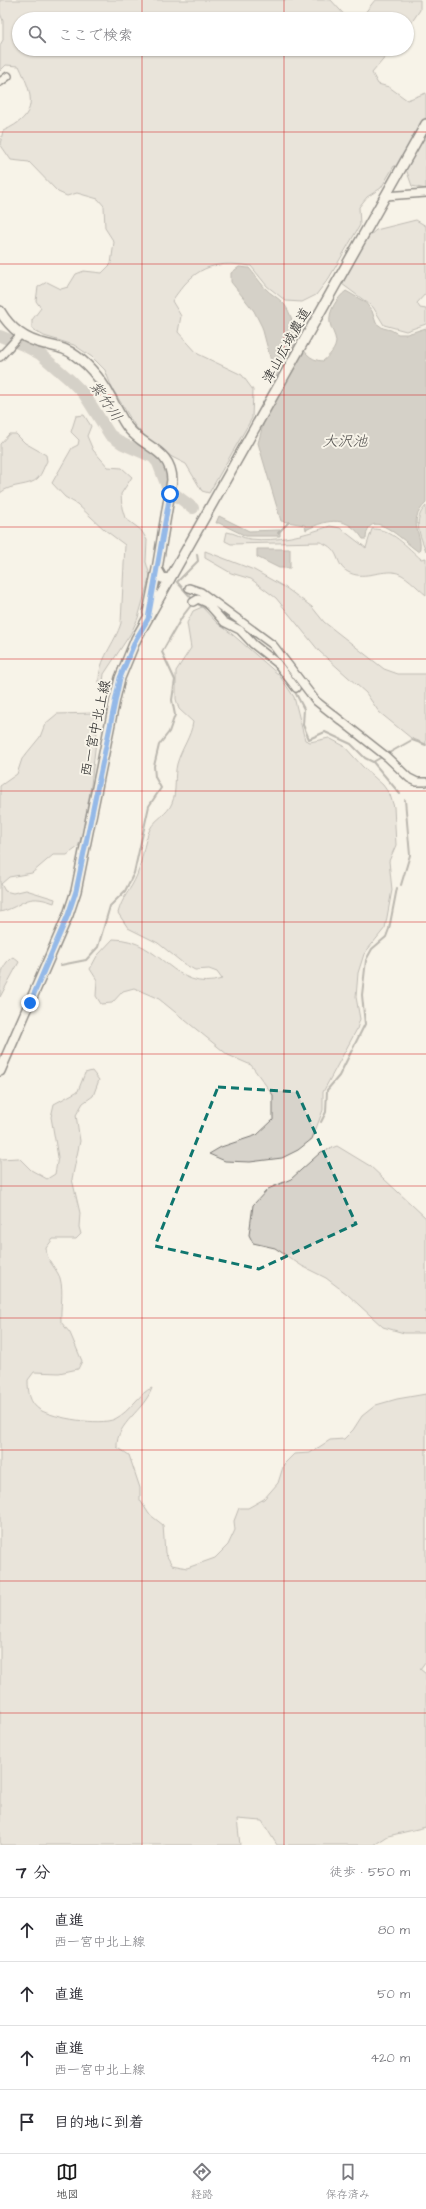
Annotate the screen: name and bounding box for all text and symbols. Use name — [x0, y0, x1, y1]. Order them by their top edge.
search box — [12, 12, 414, 56]
icon: search — [26, 23, 48, 45]
text: ここで検索 — [58, 25, 133, 46]
street label: 津山広域農道 — [258, 304, 316, 387]
water label: 紫竹川 — [84, 377, 127, 426]
water label: 大沢池 — [322, 431, 368, 452]
route start — [161, 485, 179, 503]
street label: 西一宮中北上線 — [76, 678, 116, 778]
route end — [21, 994, 39, 1012]
text: 7 分 — [16, 1861, 50, 1885]
text: 徒歩 · 550 m — [330, 1863, 410, 1881]
text: 直進 — [54, 1910, 84, 1931]
icon: ahead — [16, 1919, 38, 1941]
text: 80 m — [378, 1921, 410, 1939]
text: 西一宮中北上線 — [54, 1933, 145, 1951]
icon: ahead — [16, 1983, 38, 2005]
text: 直進 — [54, 1984, 84, 2005]
text: 50 m — [377, 1985, 410, 2003]
text: 直進 — [54, 2038, 84, 2059]
icon: ahead — [16, 2047, 38, 2069]
text: 420 m — [370, 2049, 410, 2067]
text: 西一宮中北上線 — [54, 2061, 145, 2079]
icon: arrive — [16, 2111, 38, 2133]
text: 目的地に到着 — [54, 2112, 144, 2133]
tab: 地図 — [56, 2161, 78, 2202]
tab: 経路 — [191, 2161, 213, 2202]
tab: 保存済み — [326, 2161, 370, 2202]

